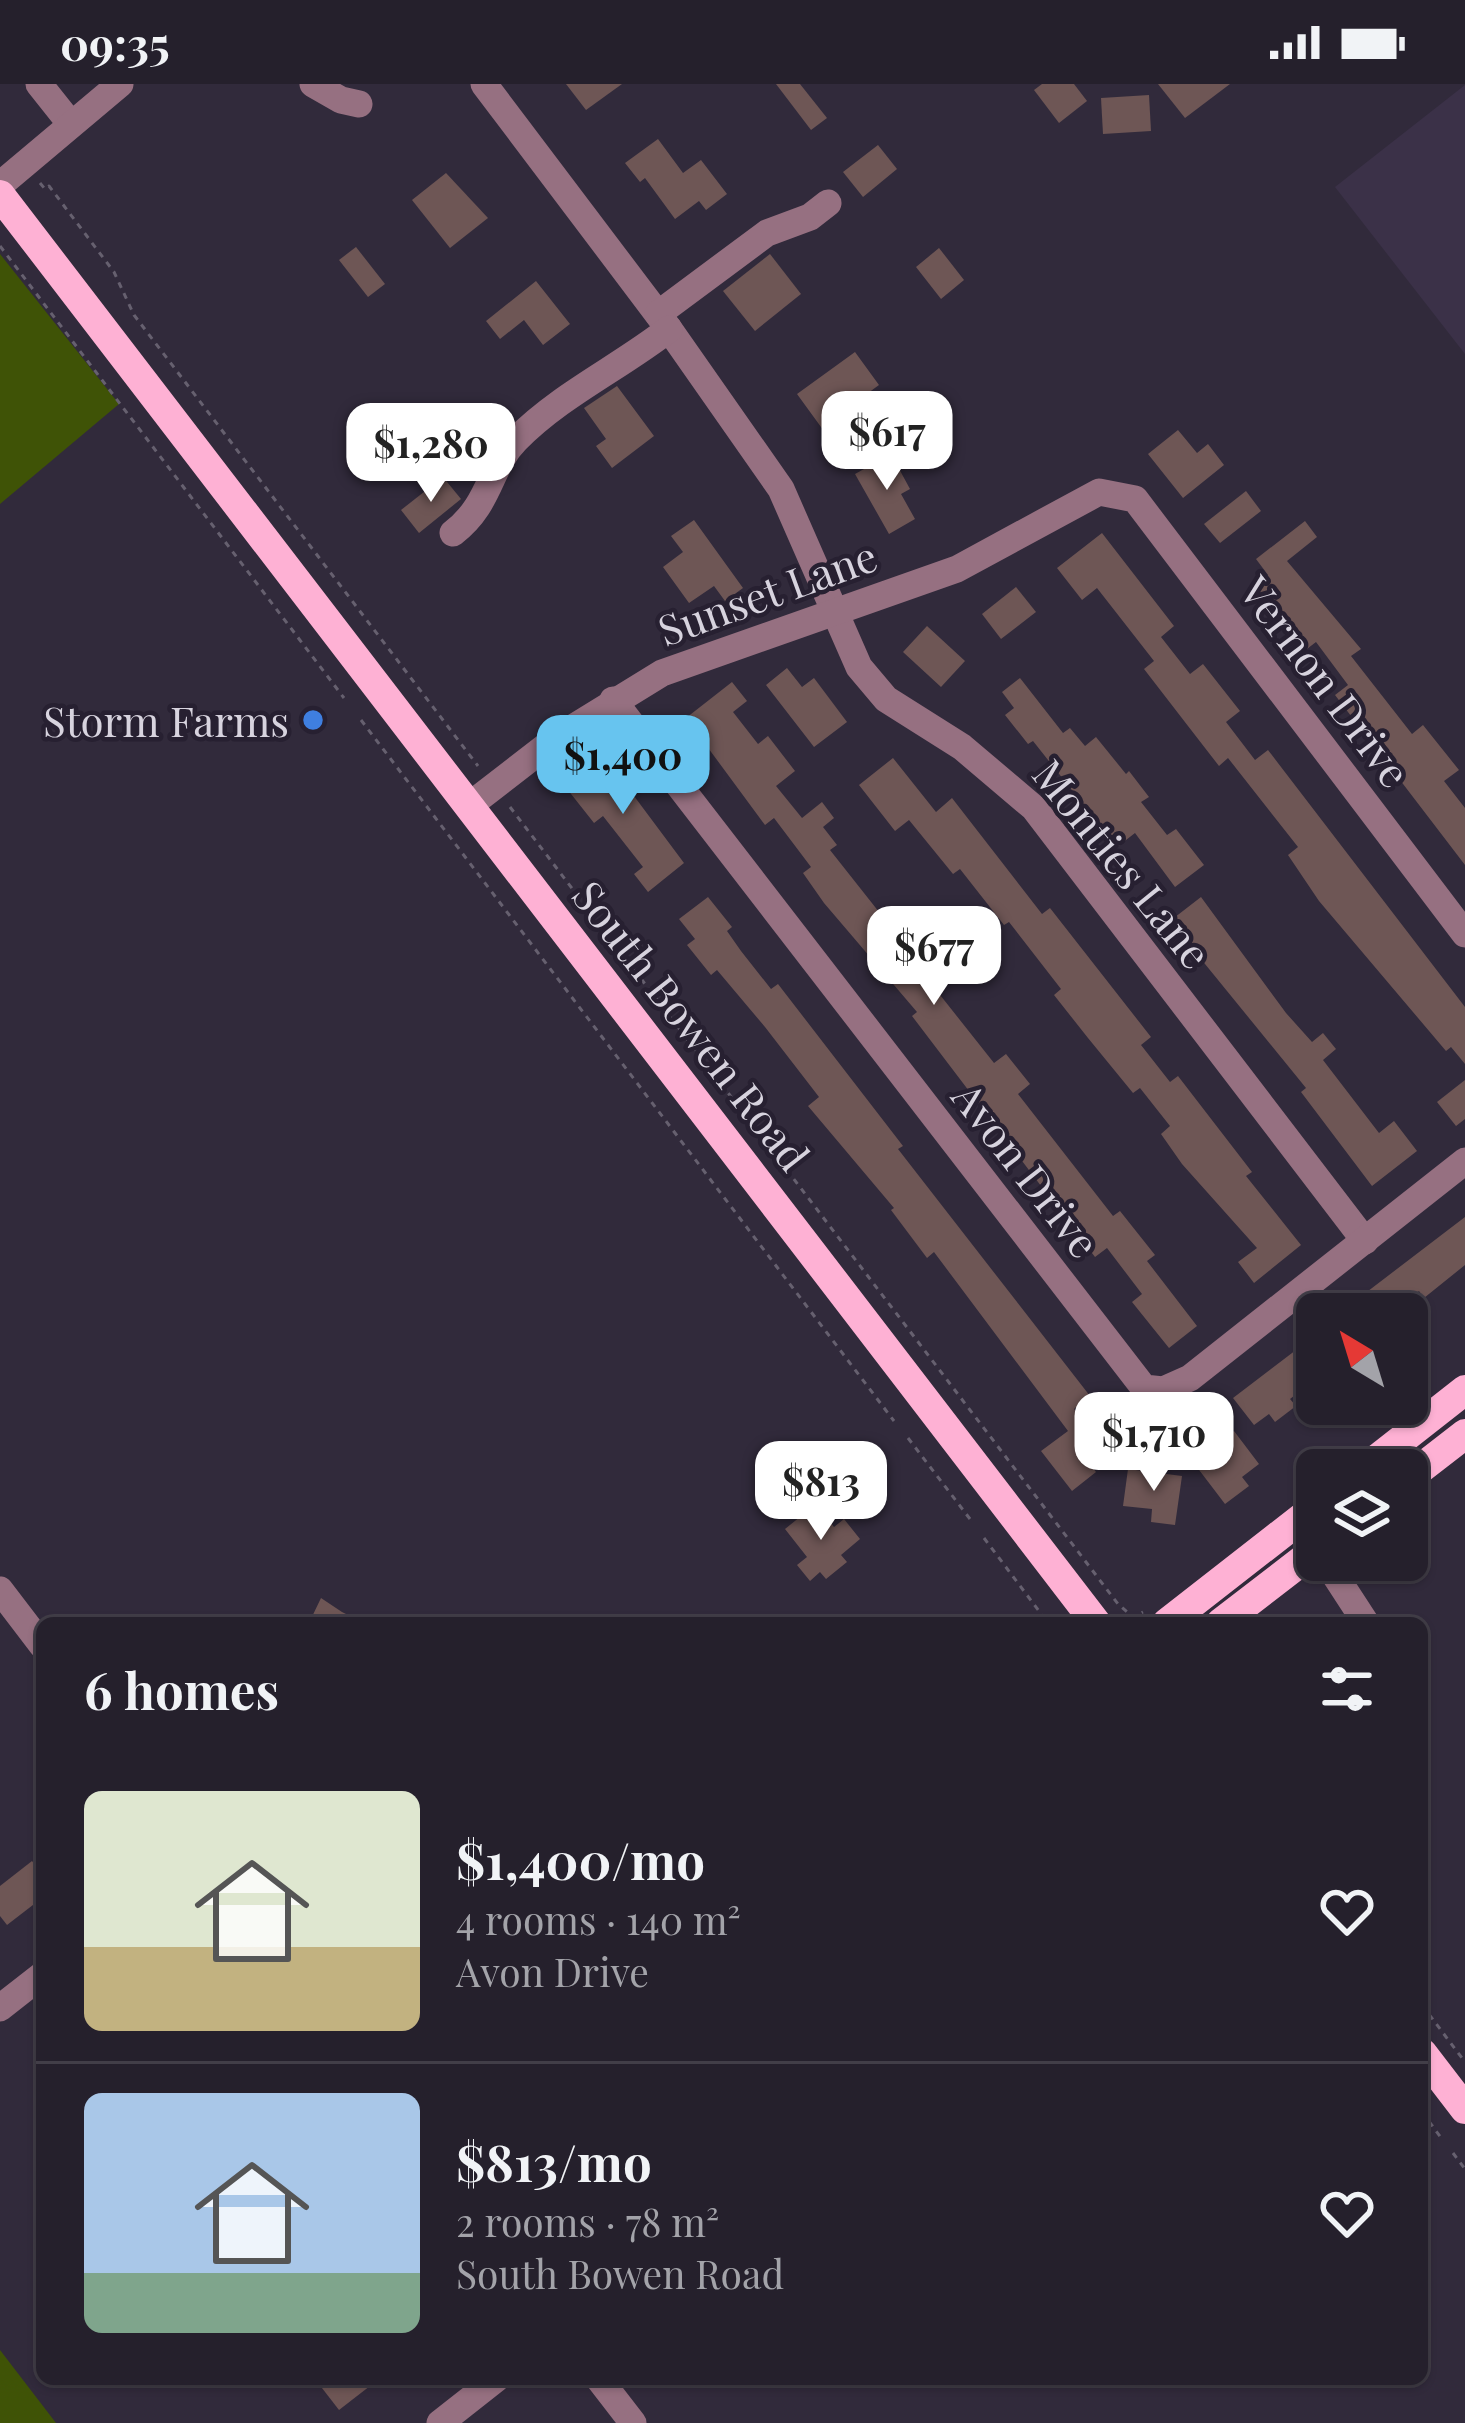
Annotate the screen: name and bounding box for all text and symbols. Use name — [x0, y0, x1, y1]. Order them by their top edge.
text: 09:35 — [60, 12, 170, 72]
pin: $617 — [816, 391, 958, 493]
pin: $1,280 — [333, 403, 529, 505]
text: $617 — [849, 404, 925, 456]
text: $1,280 — [373, 416, 489, 468]
street label: Sunset Lane — [650, 527, 884, 657]
street label: Vernon Drive — [1228, 563, 1424, 798]
place label: Storm Farms — [43, 692, 289, 748]
marker: Storm Farms — [300, 707, 326, 733]
pin: $1,400 — [525, 715, 721, 817]
text: $1,400 — [564, 728, 682, 780]
street label: Monties Lane — [1021, 747, 1225, 979]
street label: South Bowen Road — [561, 869, 823, 1181]
pin: $677 — [863, 906, 1005, 1008]
text: $677 — [894, 919, 974, 971]
street label: Avon Drive — [940, 1069, 1113, 1268]
north arrow — [1296, 1293, 1428, 1425]
map controls — [1296, 1293, 1428, 1581]
pin: $1,710 — [1056, 1392, 1252, 1494]
text: $1,710 — [1102, 1405, 1206, 1457]
pin: $813 — [750, 1441, 892, 1543]
button: layers — [1296, 1449, 1428, 1581]
text: $813 — [782, 1454, 860, 1506]
text: 6 homes — [84, 1655, 279, 1723]
icon: filters — [1314, 1656, 1380, 1722]
text: $1,400/mo — [456, 1825, 705, 1893]
icon: home — [180, 1839, 324, 1983]
icon: heart — [1314, 1878, 1380, 1944]
text: 4 rooms · 140 m² — [456, 1893, 741, 1945]
text: Avon Drive — [456, 1945, 649, 1997]
text: $813/mo — [456, 2127, 652, 2195]
icon: home — [180, 2141, 324, 2285]
icon: heart — [1314, 2180, 1380, 2246]
text: 2 rooms · 78 m² — [456, 2195, 719, 2247]
text: South Bowen Road — [456, 2247, 784, 2299]

